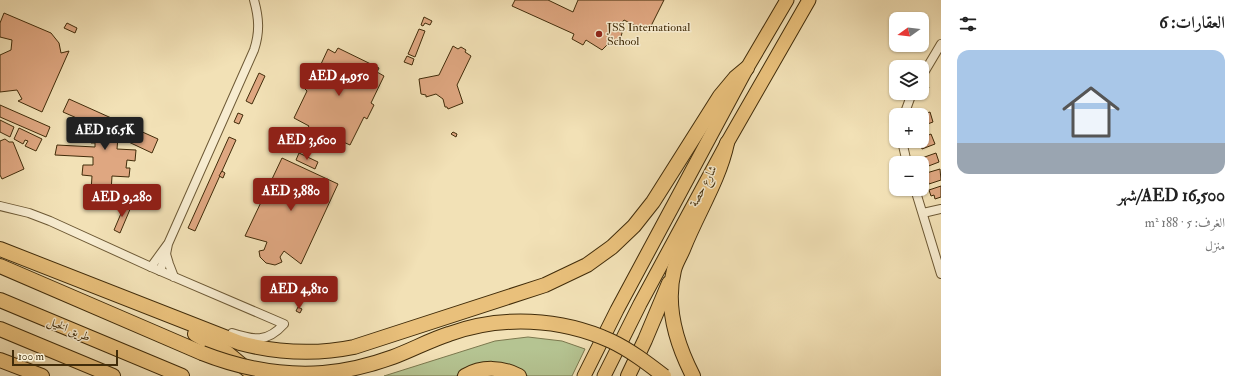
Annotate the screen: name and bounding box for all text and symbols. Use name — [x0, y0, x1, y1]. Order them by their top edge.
north arrow — [889, 12, 929, 52]
map controls — [889, 12, 929, 196]
text: العقارات: 6 — [1159, 12, 1225, 33]
icon: filters — [957, 13, 979, 35]
place label: JSS International School — [606, 20, 690, 49]
marker: JSS International School — [594, 29, 604, 39]
button: layers — [889, 60, 929, 100]
pin: AED 4,950 — [293, 63, 385, 97]
text: AED 4,950 — [309, 68, 369, 84]
icon: home — [1055, 76, 1127, 148]
button: + — [889, 108, 929, 148]
pin: AED 16.5K — [59, 117, 151, 151]
text: AED 16.5K — [75, 122, 135, 138]
pin: AED 3,600 — [261, 127, 353, 161]
text: AED 3,600 — [278, 132, 336, 148]
button: − — [889, 156, 929, 196]
street label: شارع حصة — [686, 163, 723, 211]
pin: AED 3,880 — [245, 178, 337, 212]
text: AED 3,880 — [262, 183, 320, 199]
pin: AED 9,280 — [76, 184, 168, 218]
text: AED 16,500/شهر — [1118, 185, 1225, 206]
text: AED 9,280 — [92, 189, 152, 205]
text: الغرف: 5 · 188 m² — [1145, 215, 1225, 231]
text: منزل — [1205, 238, 1225, 254]
pin: AED 4,810 — [253, 276, 345, 310]
text: AED 4,810 — [270, 281, 328, 297]
street label: طريق الخيل — [45, 314, 93, 346]
scale bar — [12, 348, 118, 367]
text: 100 m — [18, 350, 44, 363]

